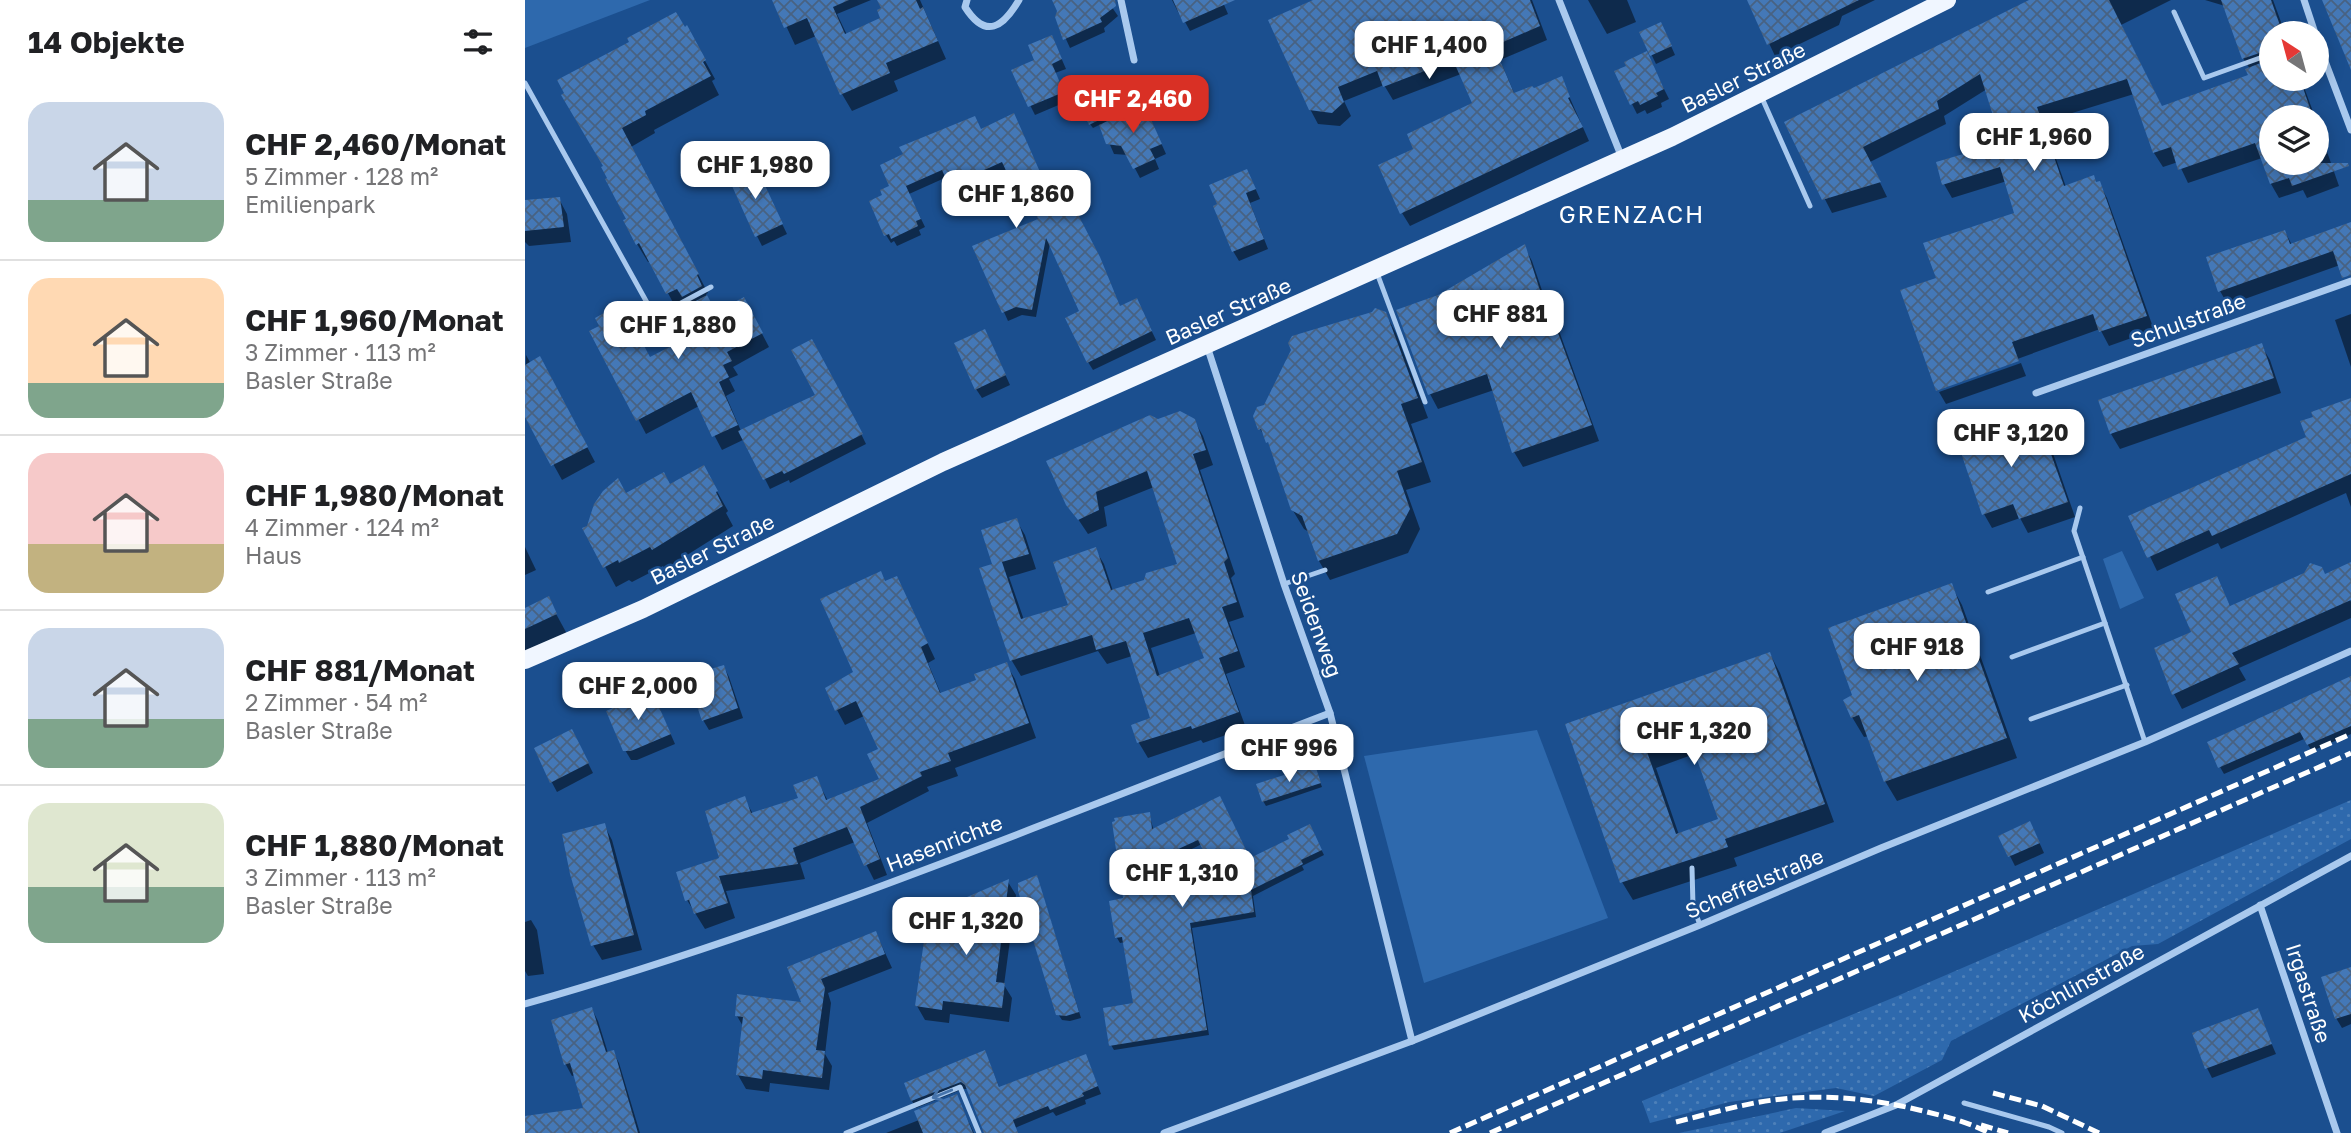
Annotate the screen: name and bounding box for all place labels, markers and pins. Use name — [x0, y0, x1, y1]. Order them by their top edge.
pin: CHF 1,400 — [1349, 22, 1509, 81]
pin: CHF 2,460 — [1053, 76, 1213, 135]
pin: CHF 1,960 — [1954, 114, 2114, 173]
pin: CHF 1,980 — [675, 142, 835, 201]
pin: CHF 1,860 — [936, 170, 1096, 230]
pin: CHF 881 — [1435, 290, 1565, 350]
pin: CHF 1,880 — [598, 302, 758, 361]
pin: CHF 3,120 — [1931, 410, 2091, 469]
pin: CHF 918 — [1852, 624, 1982, 683]
pin: CHF 2,000 — [558, 662, 718, 722]
pin: CHF 1,320 — [1614, 708, 1774, 767]
pin: CHF 996 — [1224, 724, 1354, 784]
pin: CHF 1,310 — [1102, 850, 1262, 909]
pin: CHF 1,320 — [886, 898, 1046, 957]

